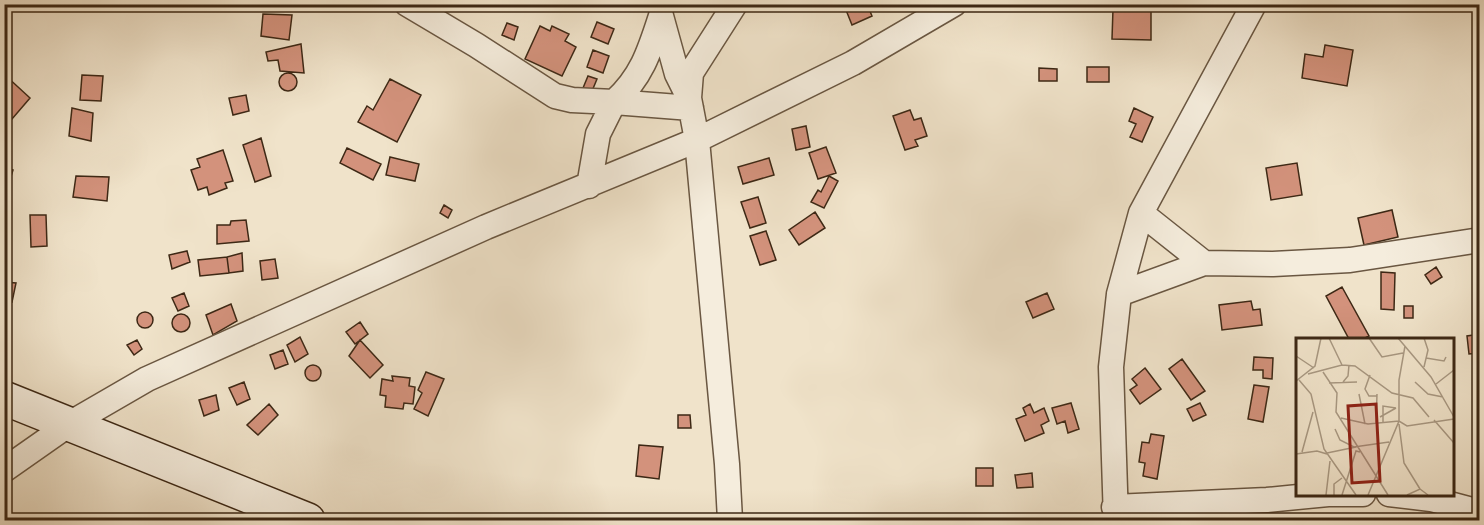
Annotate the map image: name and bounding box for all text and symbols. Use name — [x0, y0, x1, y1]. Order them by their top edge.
inset map — [1296, 338, 1454, 495]

